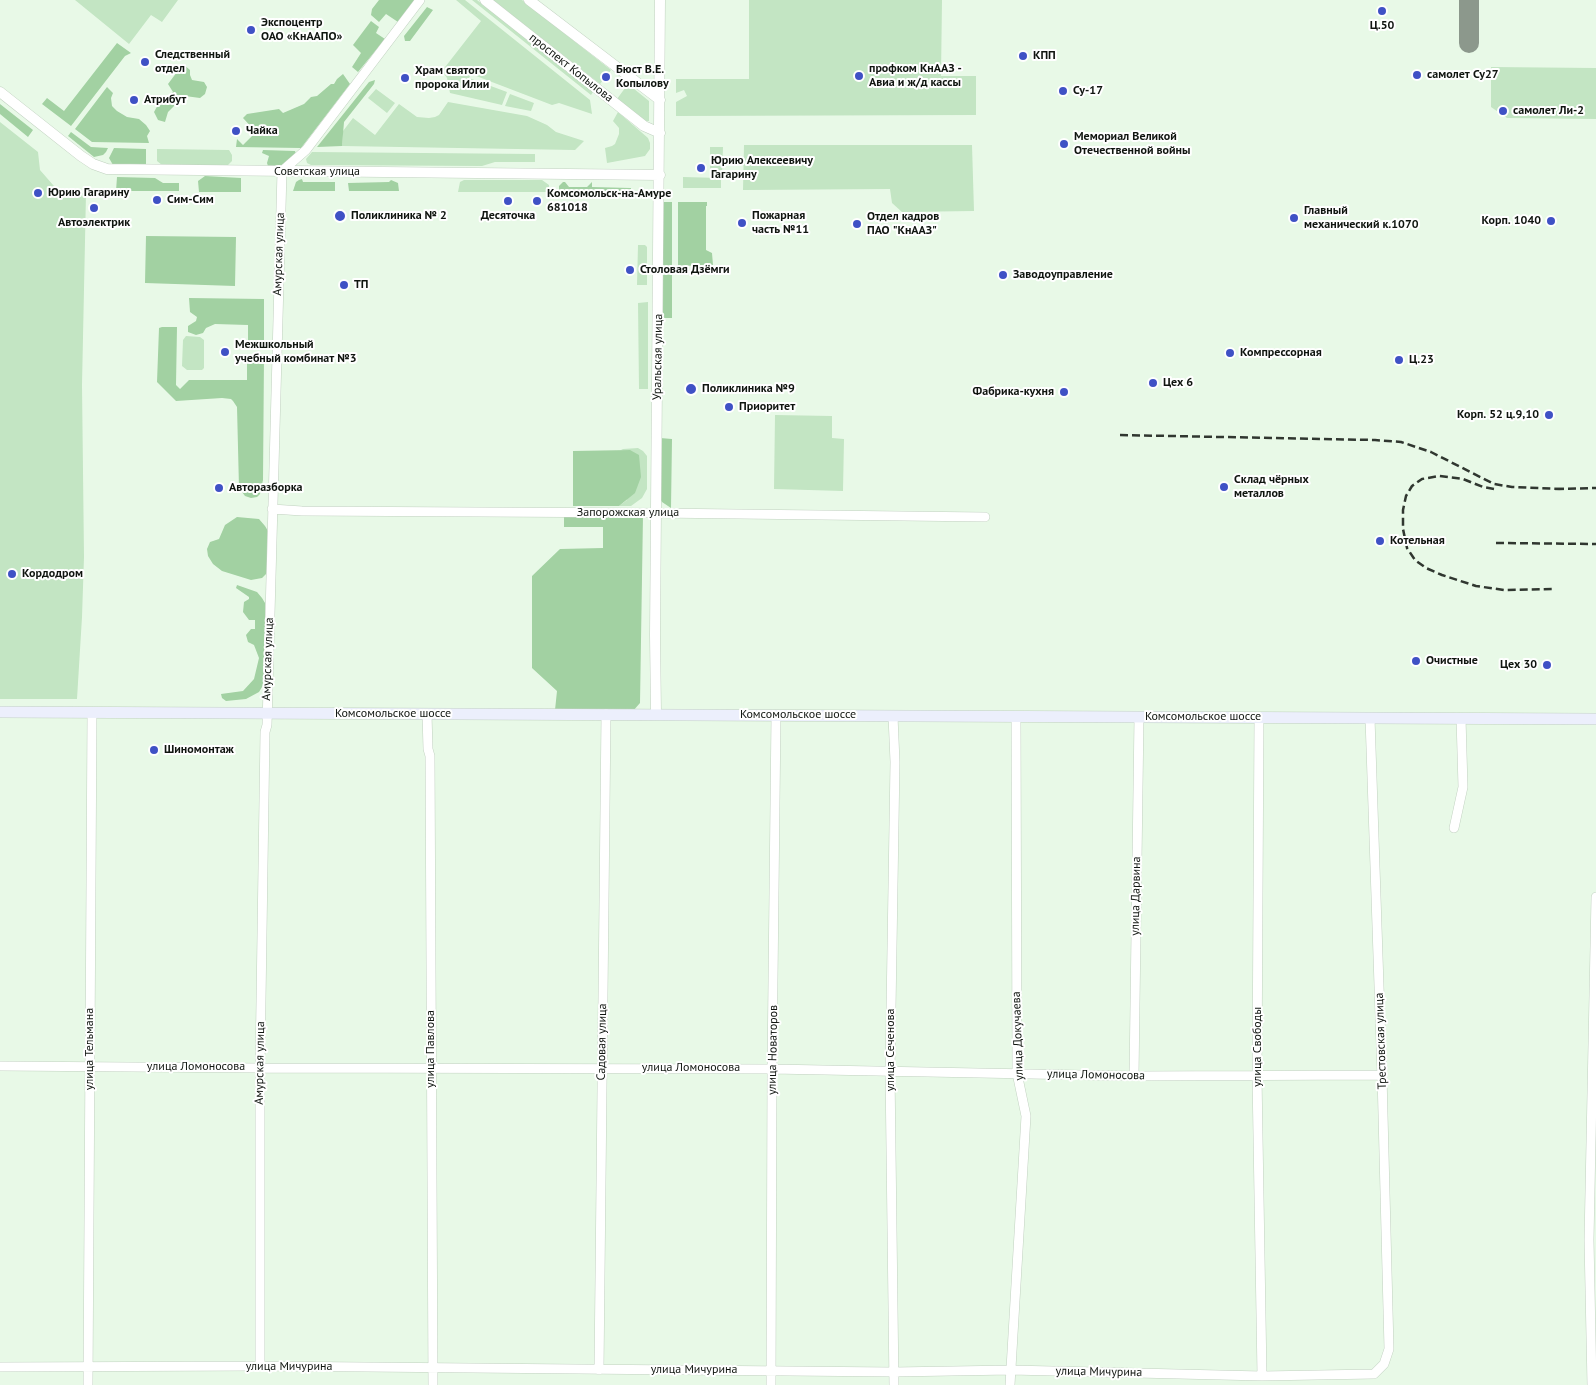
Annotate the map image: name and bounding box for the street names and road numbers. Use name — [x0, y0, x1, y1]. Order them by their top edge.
street label: проспект Копылова — [526, 31, 616, 105]
street label: Советская улица — [274, 165, 360, 179]
street label: Амурская улица — [270, 212, 288, 296]
street label: Уральская улица — [650, 314, 666, 400]
street label: Запорожская улица — [577, 506, 679, 520]
street label: Амурская улица — [259, 617, 277, 701]
street label: Комсомольское шоссе — [335, 707, 451, 721]
street label: Комсомольское шоссе — [740, 708, 856, 722]
street label: Комсомольское шоссе — [1145, 710, 1261, 724]
street label: улица Дарвина — [1128, 856, 1144, 936]
street label: улица Докучаева — [1009, 991, 1027, 1081]
street label: Трестовская улица — [1372, 992, 1390, 1090]
street label: Садовая улица — [594, 1003, 610, 1081]
street label: улица Новаторов — [765, 1005, 781, 1095]
street label: улица Свободы — [1251, 1007, 1265, 1087]
street label: улица Тельмана — [83, 1008, 97, 1090]
street label: улица Сеченова — [884, 1008, 898, 1092]
street label: улица Павлова — [424, 1010, 438, 1088]
street label: Амурская улица — [252, 1021, 268, 1105]
street label: улица Ломоносова — [147, 1060, 245, 1074]
street label: улица Ломоносова — [642, 1061, 740, 1075]
street label: улица Ломоносова — [1047, 1067, 1145, 1083]
street label: улица Мичурина — [246, 1360, 332, 1374]
street label: улица Мичурина — [651, 1363, 737, 1377]
street label: улица Мичурина — [1056, 1364, 1142, 1380]

